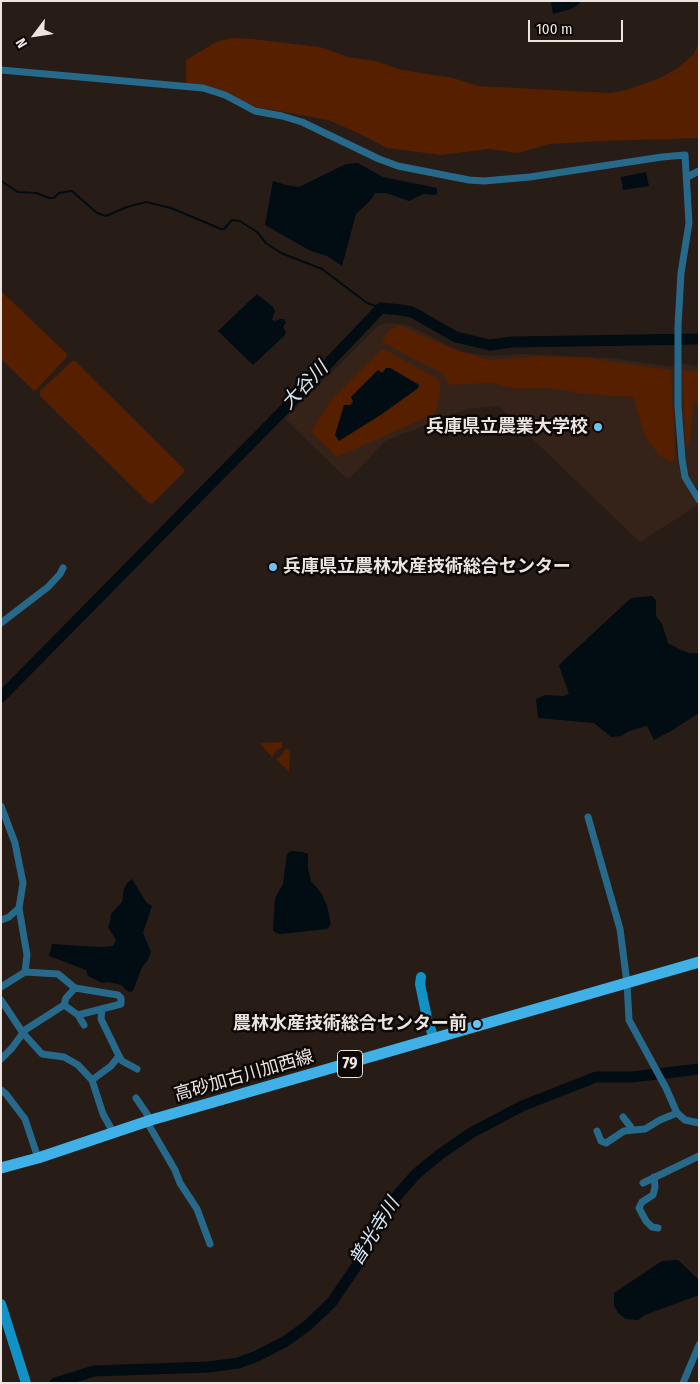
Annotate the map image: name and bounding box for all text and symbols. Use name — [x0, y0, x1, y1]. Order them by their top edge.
north arrow — [10, 10, 60, 60]
scale bar — [530, 10, 625, 42]
text: 100 m — [536, 20, 573, 38]
text: N — [12, 35, 31, 51]
water label: 大谷川 — [277, 358, 333, 414]
place label: 兵庫県立農業大学校 — [426, 416, 588, 438]
marker: 兵庫県立農業大学校 — [592, 421, 604, 433]
place label: 兵庫県立農林水産技術総合センター — [283, 556, 571, 578]
marker: 兵庫県立農林水産技術総合センター — [267, 561, 279, 573]
place label: 農林水産技術総合センター前 — [233, 1013, 467, 1035]
marker: 農林水産技術総合センター前 — [471, 1018, 483, 1030]
street label: 高砂加古川加西線 — [172, 1046, 316, 1106]
road number: 79 — [338, 1050, 362, 1078]
water label: 普光寺川 — [345, 1194, 405, 1270]

